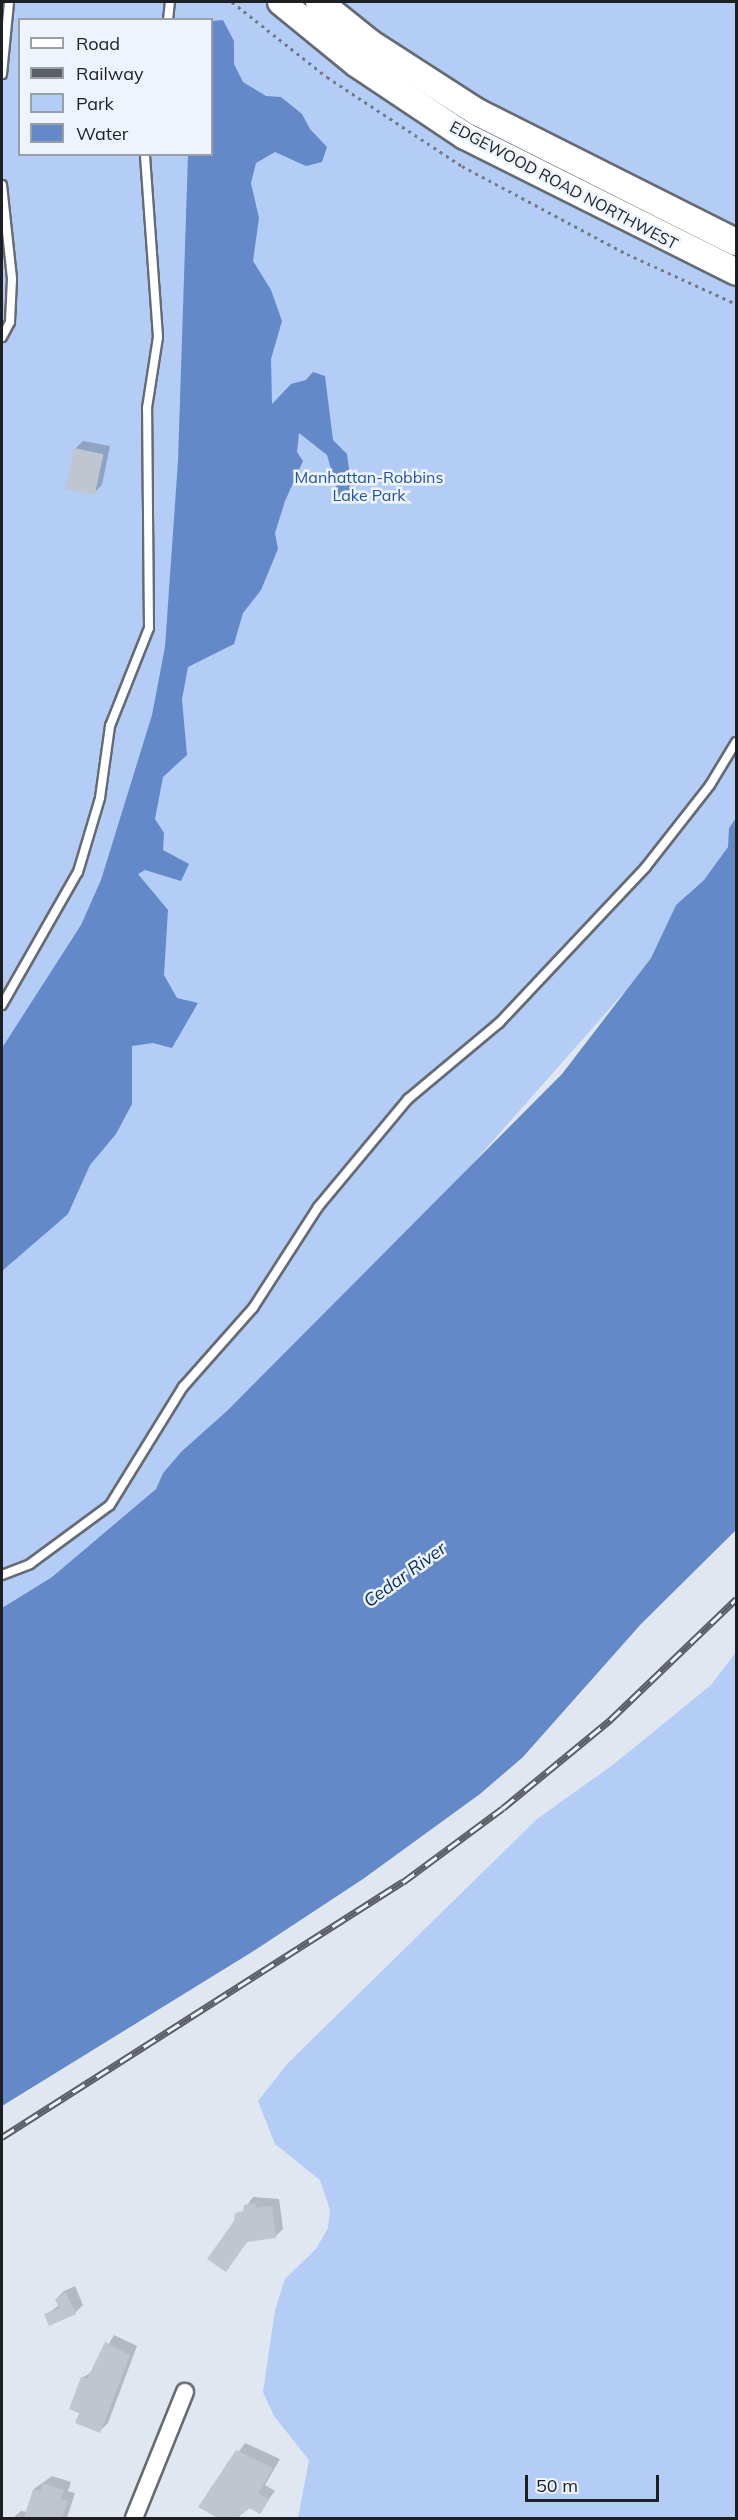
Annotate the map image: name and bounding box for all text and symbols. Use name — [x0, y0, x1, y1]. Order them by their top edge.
legend — [18, 18, 213, 156]
text: Road — [76, 32, 120, 55]
text: Railway — [76, 62, 144, 85]
text: Park — [76, 92, 114, 115]
street label: EDGEWOOD ROAD NORTHWEST — [447, 117, 681, 253]
text: Water — [76, 122, 128, 145]
park label: Manhattan-Robbins Lake Park — [295, 467, 443, 505]
water label: Cedar River — [359, 1538, 451, 1612]
scale bar — [528, 2463, 662, 2501]
text: 50 m — [536, 2474, 578, 2497]

